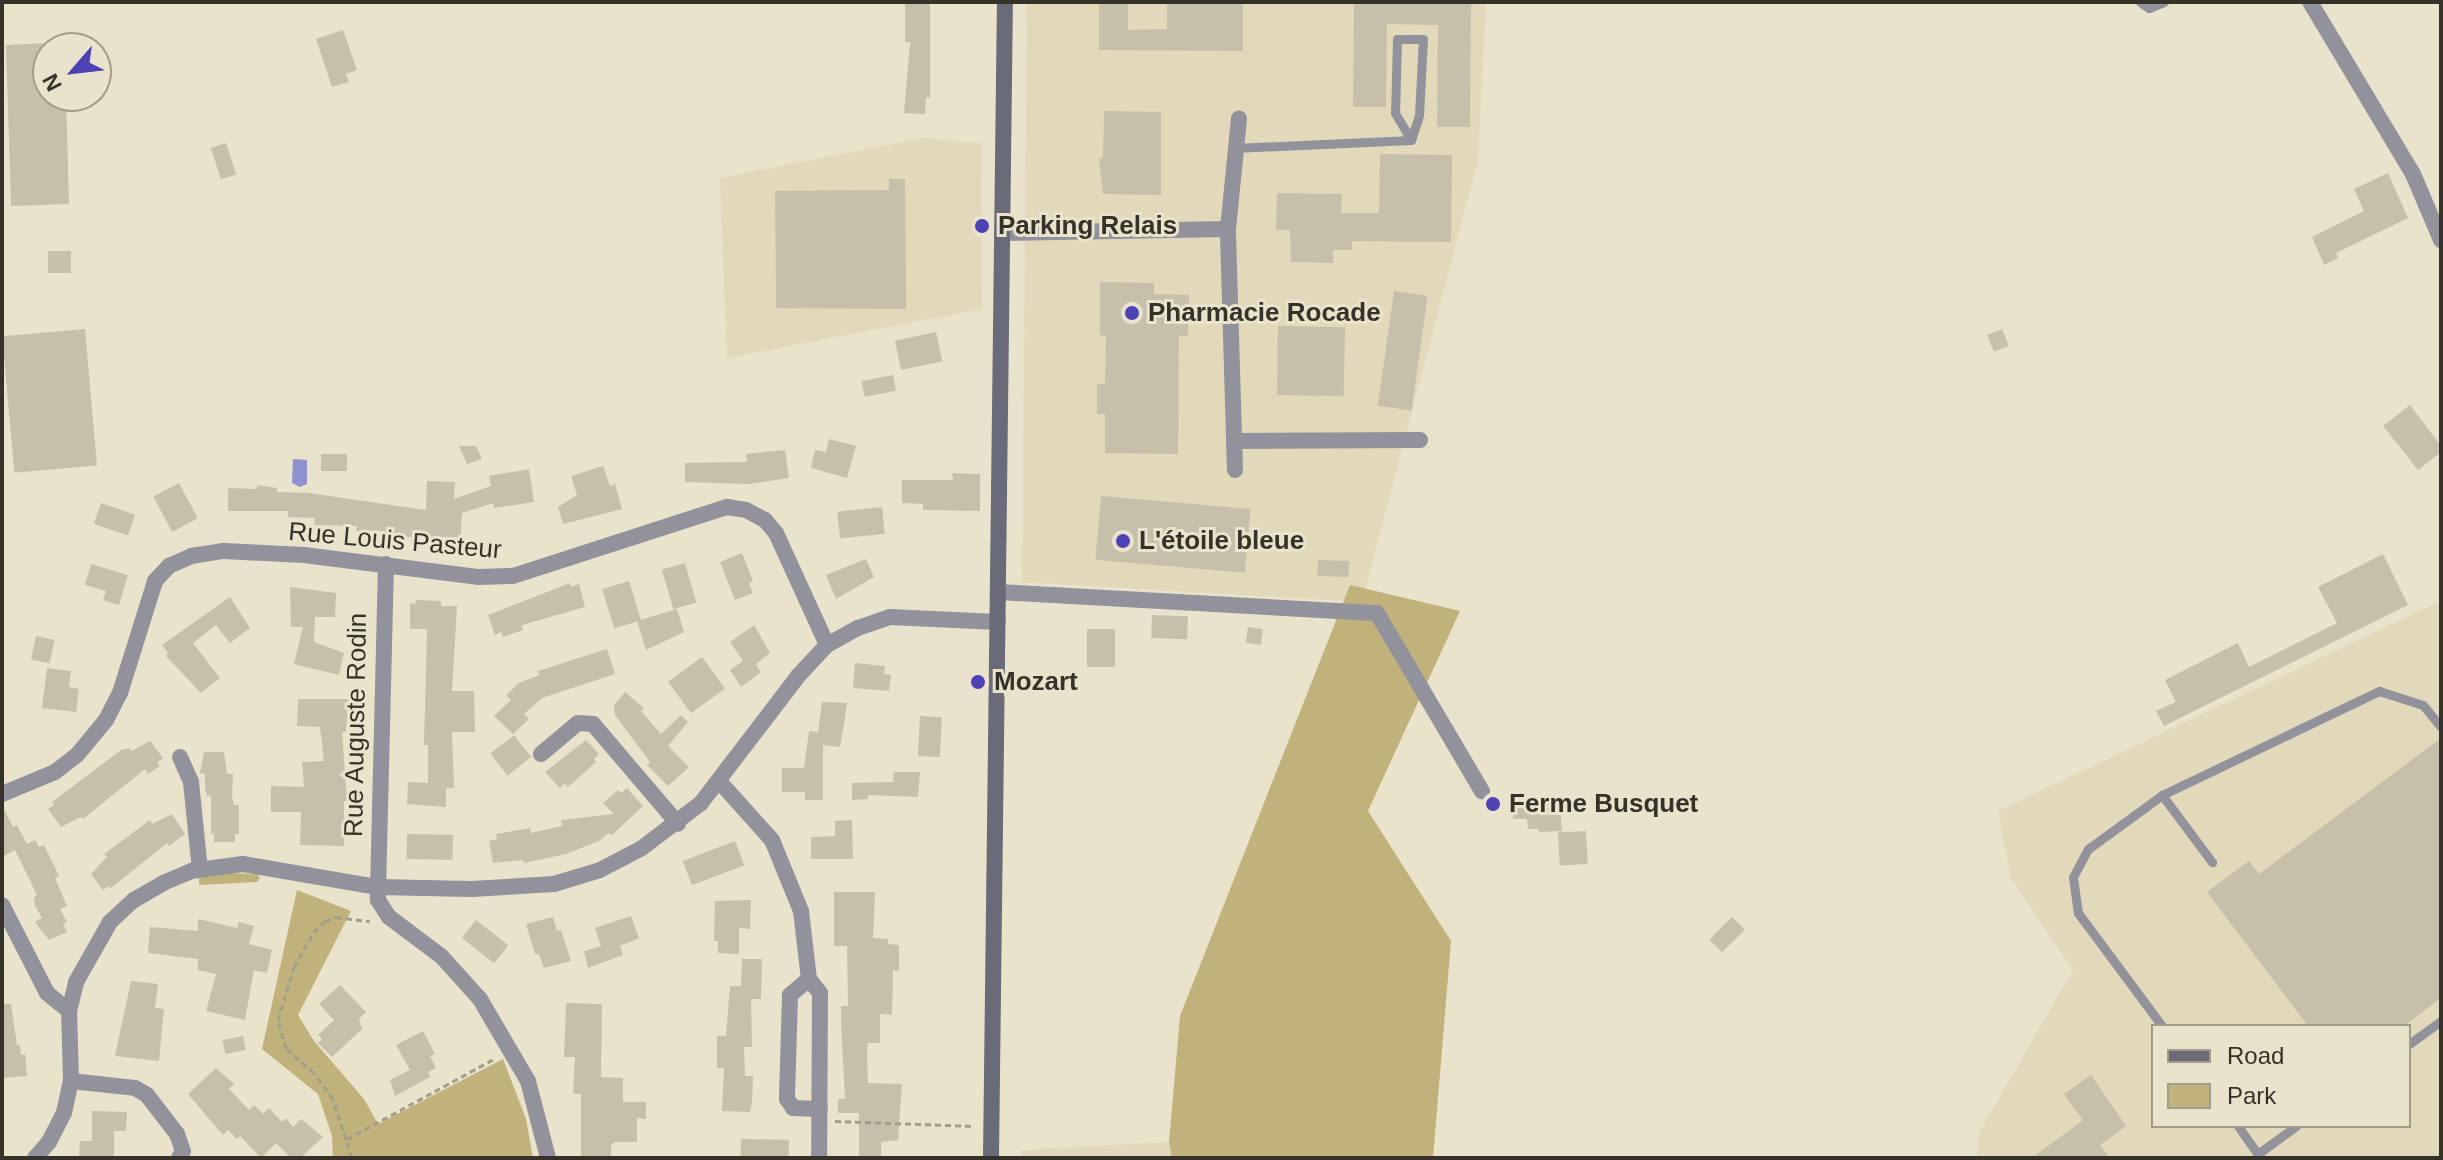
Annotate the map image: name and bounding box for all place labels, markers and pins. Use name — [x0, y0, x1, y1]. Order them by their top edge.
place label: Parking Relais — [998, 210, 1177, 242]
marker: Parking Relais — [973, 217, 991, 235]
place label: Pharmacie Rocade — [1148, 297, 1381, 329]
marker: Pharmacie Rocade — [1123, 304, 1141, 322]
place label: L'étoile bleue — [1139, 525, 1304, 557]
marker: L'étoile bleue — [1114, 532, 1132, 550]
place label: Mozart — [994, 666, 1078, 698]
marker: Mozart — [969, 673, 987, 691]
place label: Ferme Busquet — [1509, 788, 1698, 820]
marker: Ferme Busquet — [1484, 795, 1502, 813]

